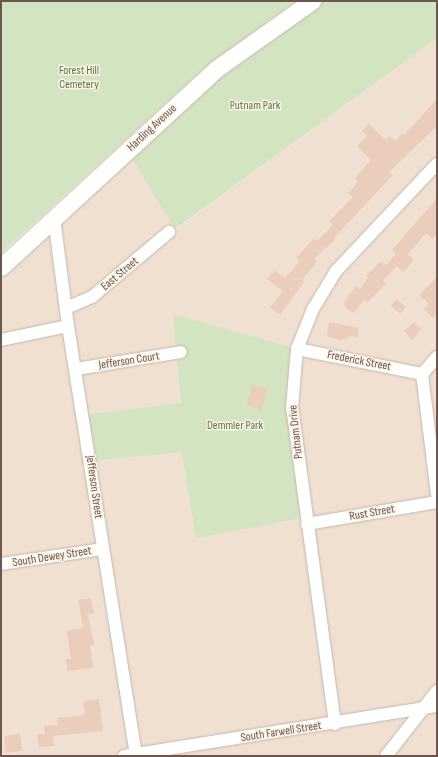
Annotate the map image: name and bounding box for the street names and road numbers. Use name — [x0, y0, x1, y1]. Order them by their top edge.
street label: Harding Avenue — [124, 101, 180, 155]
street label: East Street — [98, 254, 142, 294]
street label: Frederick Street — [326, 348, 392, 374]
street label: Jefferson Court — [98, 349, 160, 373]
street label: Putnam Drive — [286, 404, 306, 460]
street label: Jefferson Street — [82, 454, 106, 520]
street label: Rust Street — [348, 502, 396, 524]
street label: South Dewey Street — [11, 544, 93, 570]
street label: South Farwell Street — [240, 719, 322, 745]

